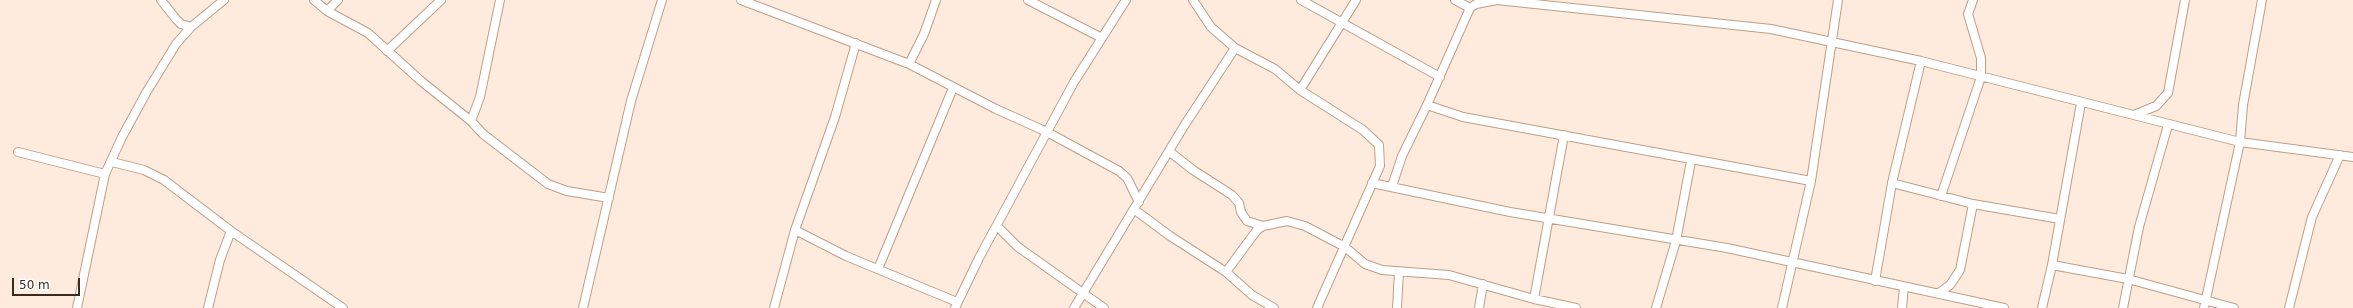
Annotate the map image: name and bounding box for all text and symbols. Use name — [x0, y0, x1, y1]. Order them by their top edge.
scale bar — [14, 270, 82, 296]
text: 50 m — [19, 278, 50, 292]

